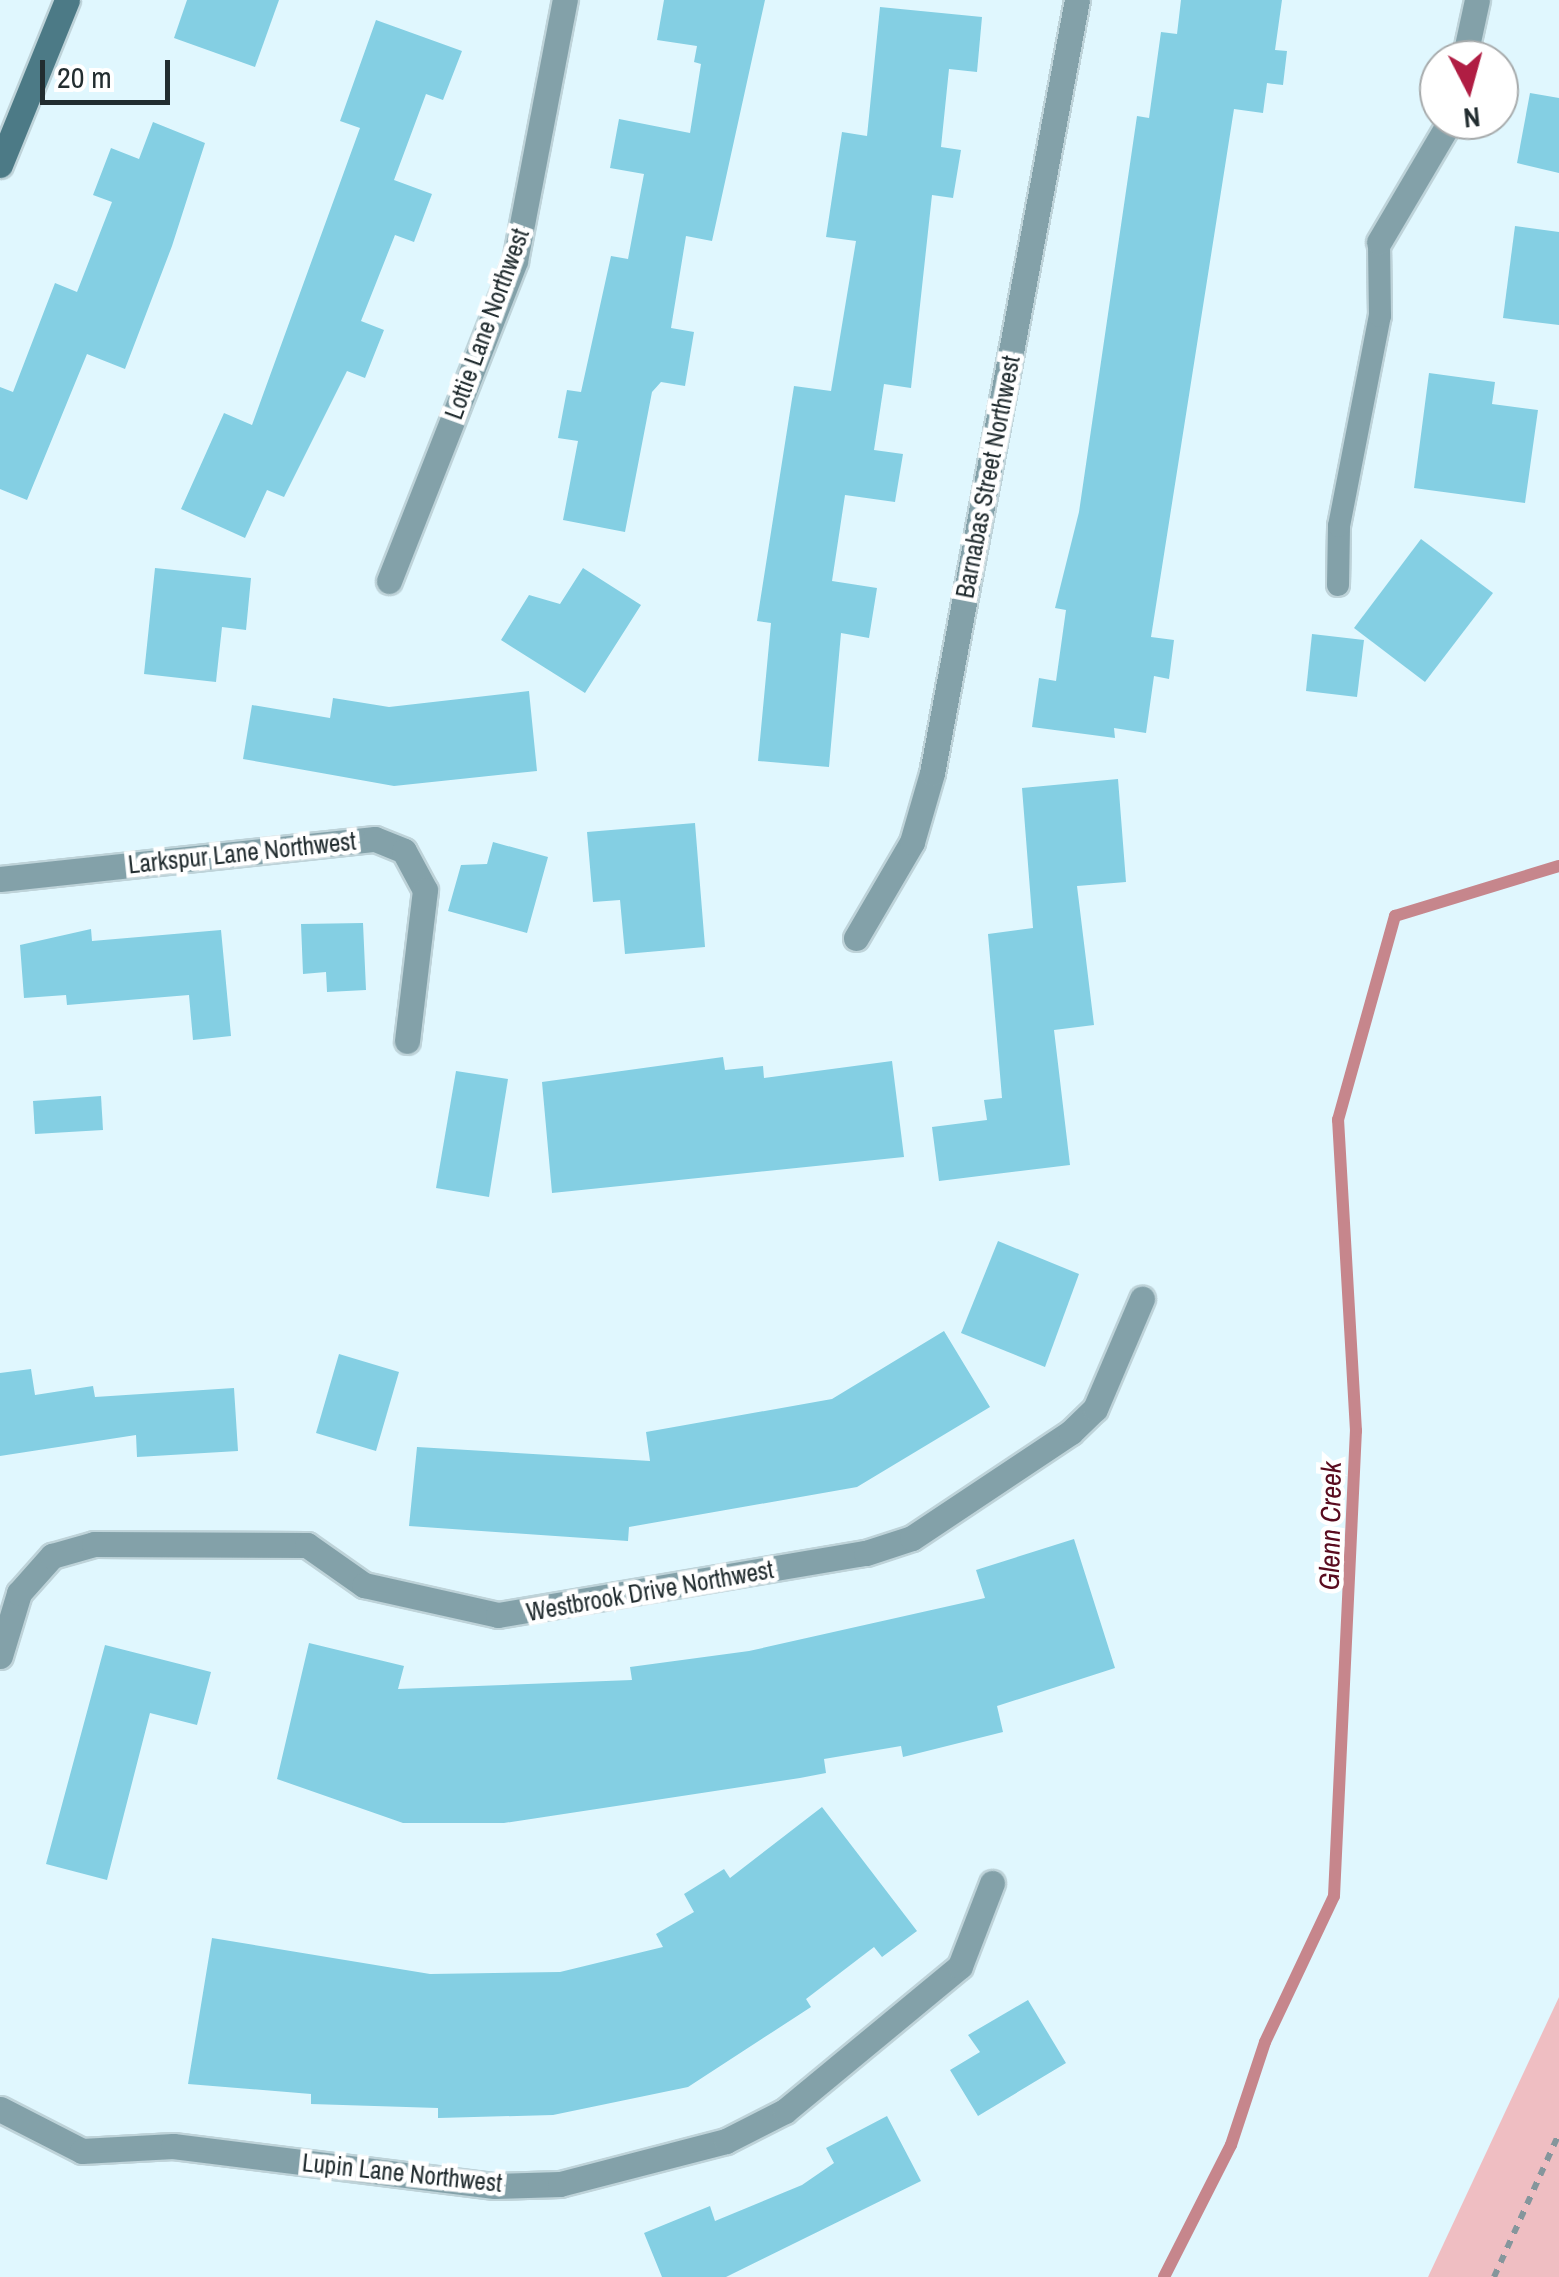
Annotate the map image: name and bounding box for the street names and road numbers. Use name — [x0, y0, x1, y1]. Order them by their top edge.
street label: Lottie Lane Northwest — [439, 225, 535, 423]
street label: Barnabas Street Northwest — [950, 353, 1026, 601]
street label: Larkspur Lane Northwest — [127, 826, 357, 880]
street label: Westbrook Drive Northwest — [524, 1554, 776, 1628]
street label: Lupin Lane Northwest — [301, 2148, 503, 2198]

